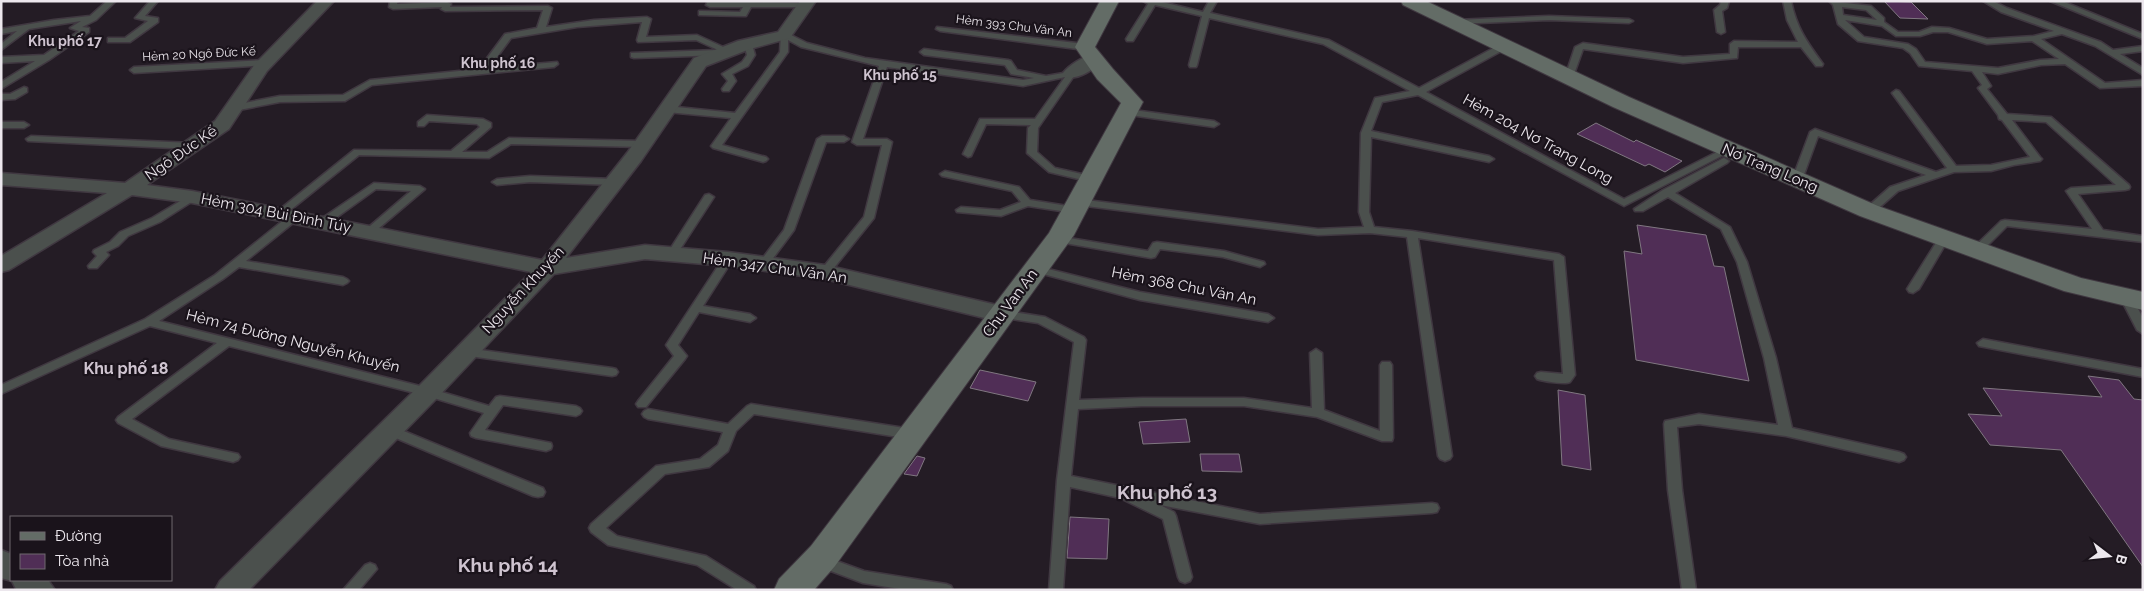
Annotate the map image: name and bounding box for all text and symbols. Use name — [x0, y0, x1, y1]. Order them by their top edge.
street label: Hẻm 393 Chu Văn An — [955, 12, 1073, 40]
district label: Khu phố 17 — [28, 33, 102, 49]
street label: Hẻm 20 Ngô Đức Kế — [142, 44, 256, 64]
district label: Khu phố 16 — [461, 55, 535, 71]
district label: Khu phố 15 — [863, 67, 937, 83]
street label: Hẻm 204 Nơ Trang Long — [1460, 90, 1616, 188]
street label: Ngô Đức Kế — [142, 122, 221, 184]
street label: Nơ Trang Long — [1719, 140, 1821, 196]
street label: Hẻm 304 Bùi Đình Túy — [199, 190, 353, 236]
street label: Nguyễn Khuyến — [478, 243, 568, 337]
street label: Hẻm 347 Chu Văn An — [702, 249, 848, 287]
street label: Hẻm 368 Chu Văn An — [1110, 263, 1258, 309]
street label: Chu Van An — [979, 266, 1041, 340]
street label: Hẻm 74 Đường Nguyễn Khuyến — [184, 306, 402, 376]
district label: Khu phố 18 — [83, 359, 169, 378]
district label: Khu phố 13 — [1117, 481, 1217, 503]
legend — [10, 516, 172, 581]
text: Đường — [55, 527, 102, 545]
north arrow — [2084, 531, 2134, 581]
text: Tòa nhà — [55, 552, 109, 570]
text: B — [2112, 553, 2131, 567]
district label: Khu phố 14 — [458, 554, 558, 576]

